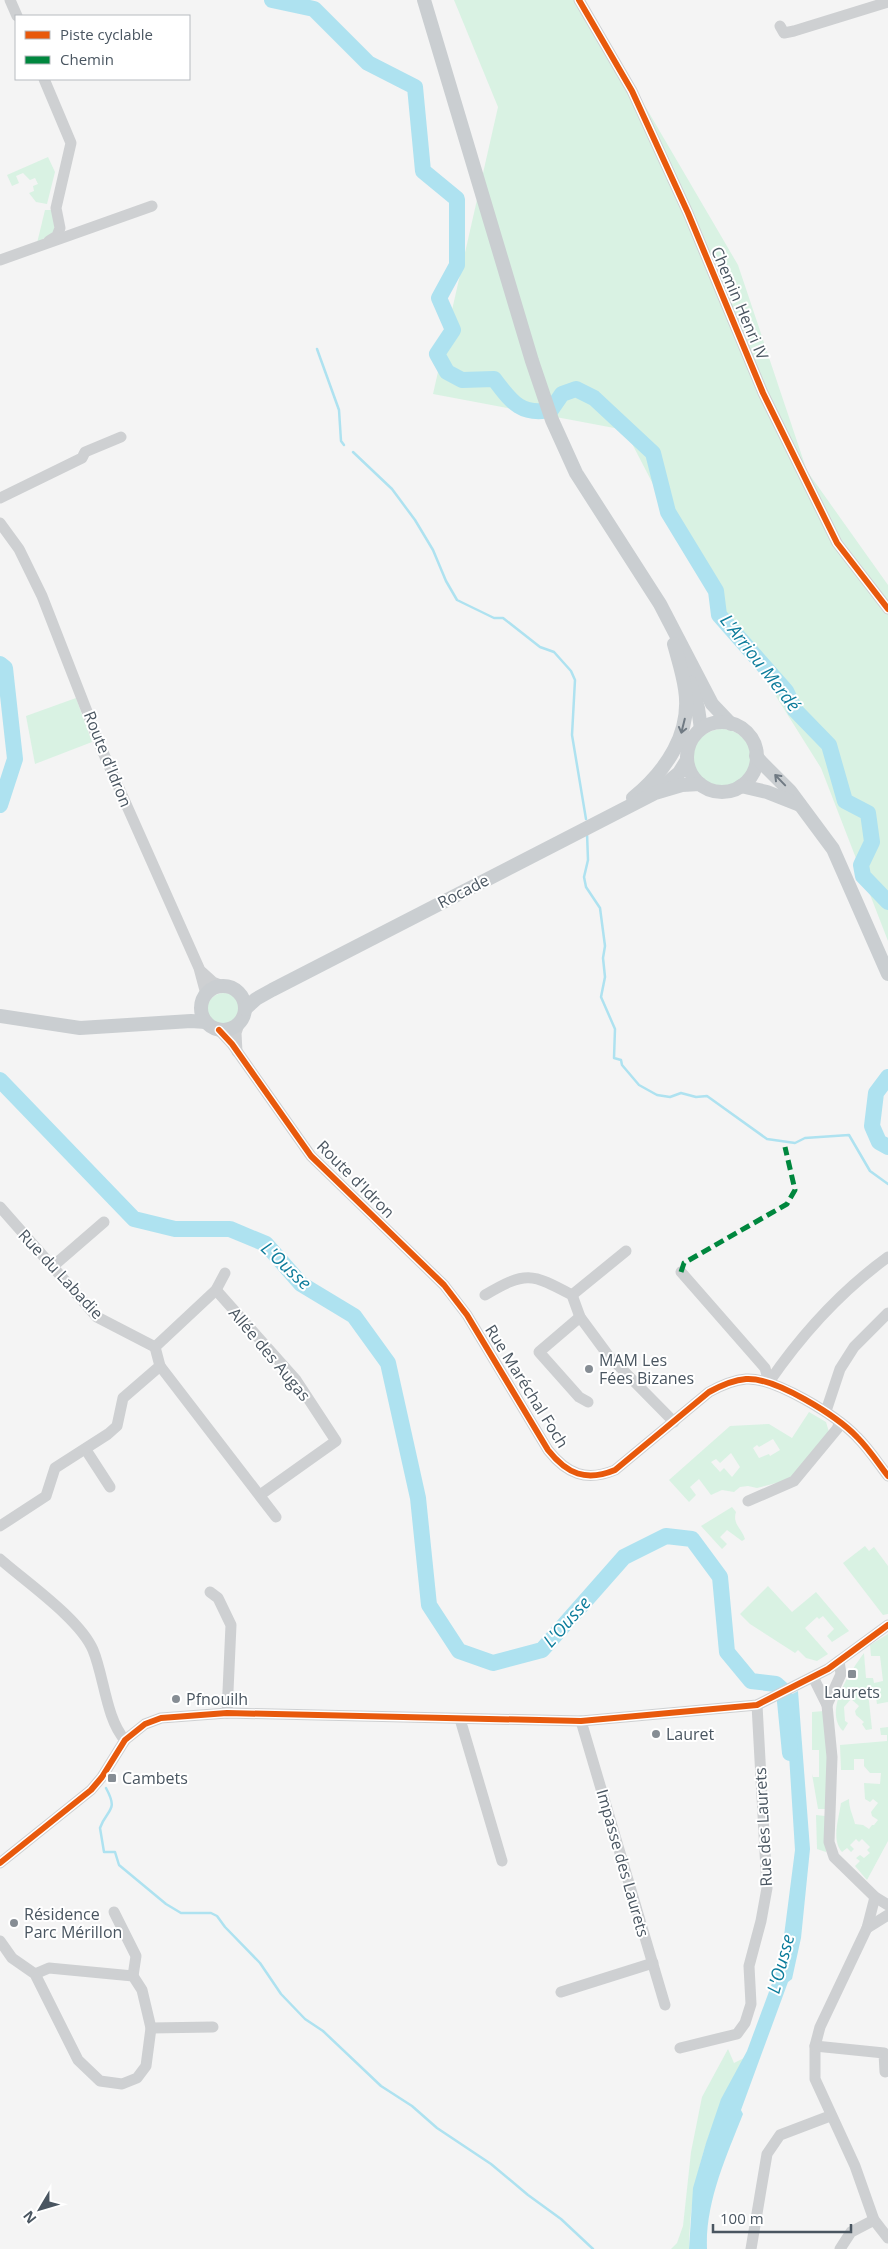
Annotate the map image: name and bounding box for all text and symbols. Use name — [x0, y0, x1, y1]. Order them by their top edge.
legend — [15, 15, 190, 80]
text: Piste cyclable — [60, 24, 153, 44]
text: Chemin — [60, 49, 114, 69]
street label: Chemin Henri IV — [706, 243, 774, 363]
water label: L'Arriou Merdé — [715, 609, 806, 716]
street label: Route d'Idron — [79, 708, 137, 810]
one-way arrow — [678, 717, 687, 733]
one-way arrow — [773, 774, 786, 786]
street label: Rocade — [434, 869, 492, 913]
street label: Route d'Idron — [312, 1135, 400, 1223]
street label: Rue du Labadie — [14, 1224, 108, 1324]
water label: L'Ousse — [256, 1236, 317, 1295]
street label: Allée des Augas — [224, 1302, 316, 1406]
street label: Rue Maréchal Foch — [480, 1320, 574, 1452]
place label: MAM Les Fées Bizanes — [599, 1349, 694, 1389]
marker: MAM Les Fées Bizanes — [583, 1363, 595, 1375]
water label: L'Ousse — [537, 1591, 595, 1652]
marker: Laurets — [846, 1668, 858, 1680]
place label: Laurets — [824, 1681, 880, 1703]
place label: Pfnouilh — [186, 1688, 248, 1710]
marker: Pfnouilh — [170, 1693, 182, 1705]
place label: Lauret — [666, 1723, 715, 1745]
marker: Lauret — [650, 1728, 662, 1740]
place label: Cambets — [122, 1767, 188, 1789]
street label: Rue des Laurets — [749, 1767, 777, 1887]
marker: Cambets — [106, 1772, 118, 1784]
street label: Impasse des Laurets — [591, 1787, 655, 1939]
place label: Résidence Parc Mérillon — [24, 1903, 122, 1943]
marker: Résidence Parc Mérillon — [8, 1917, 20, 1929]
water label: L'Ousse — [761, 1931, 799, 1996]
north arrow — [15, 2184, 65, 2234]
scale bar — [713, 2202, 850, 2234]
text: N — [18, 2207, 40, 2228]
text: 100 m — [720, 2208, 764, 2228]

